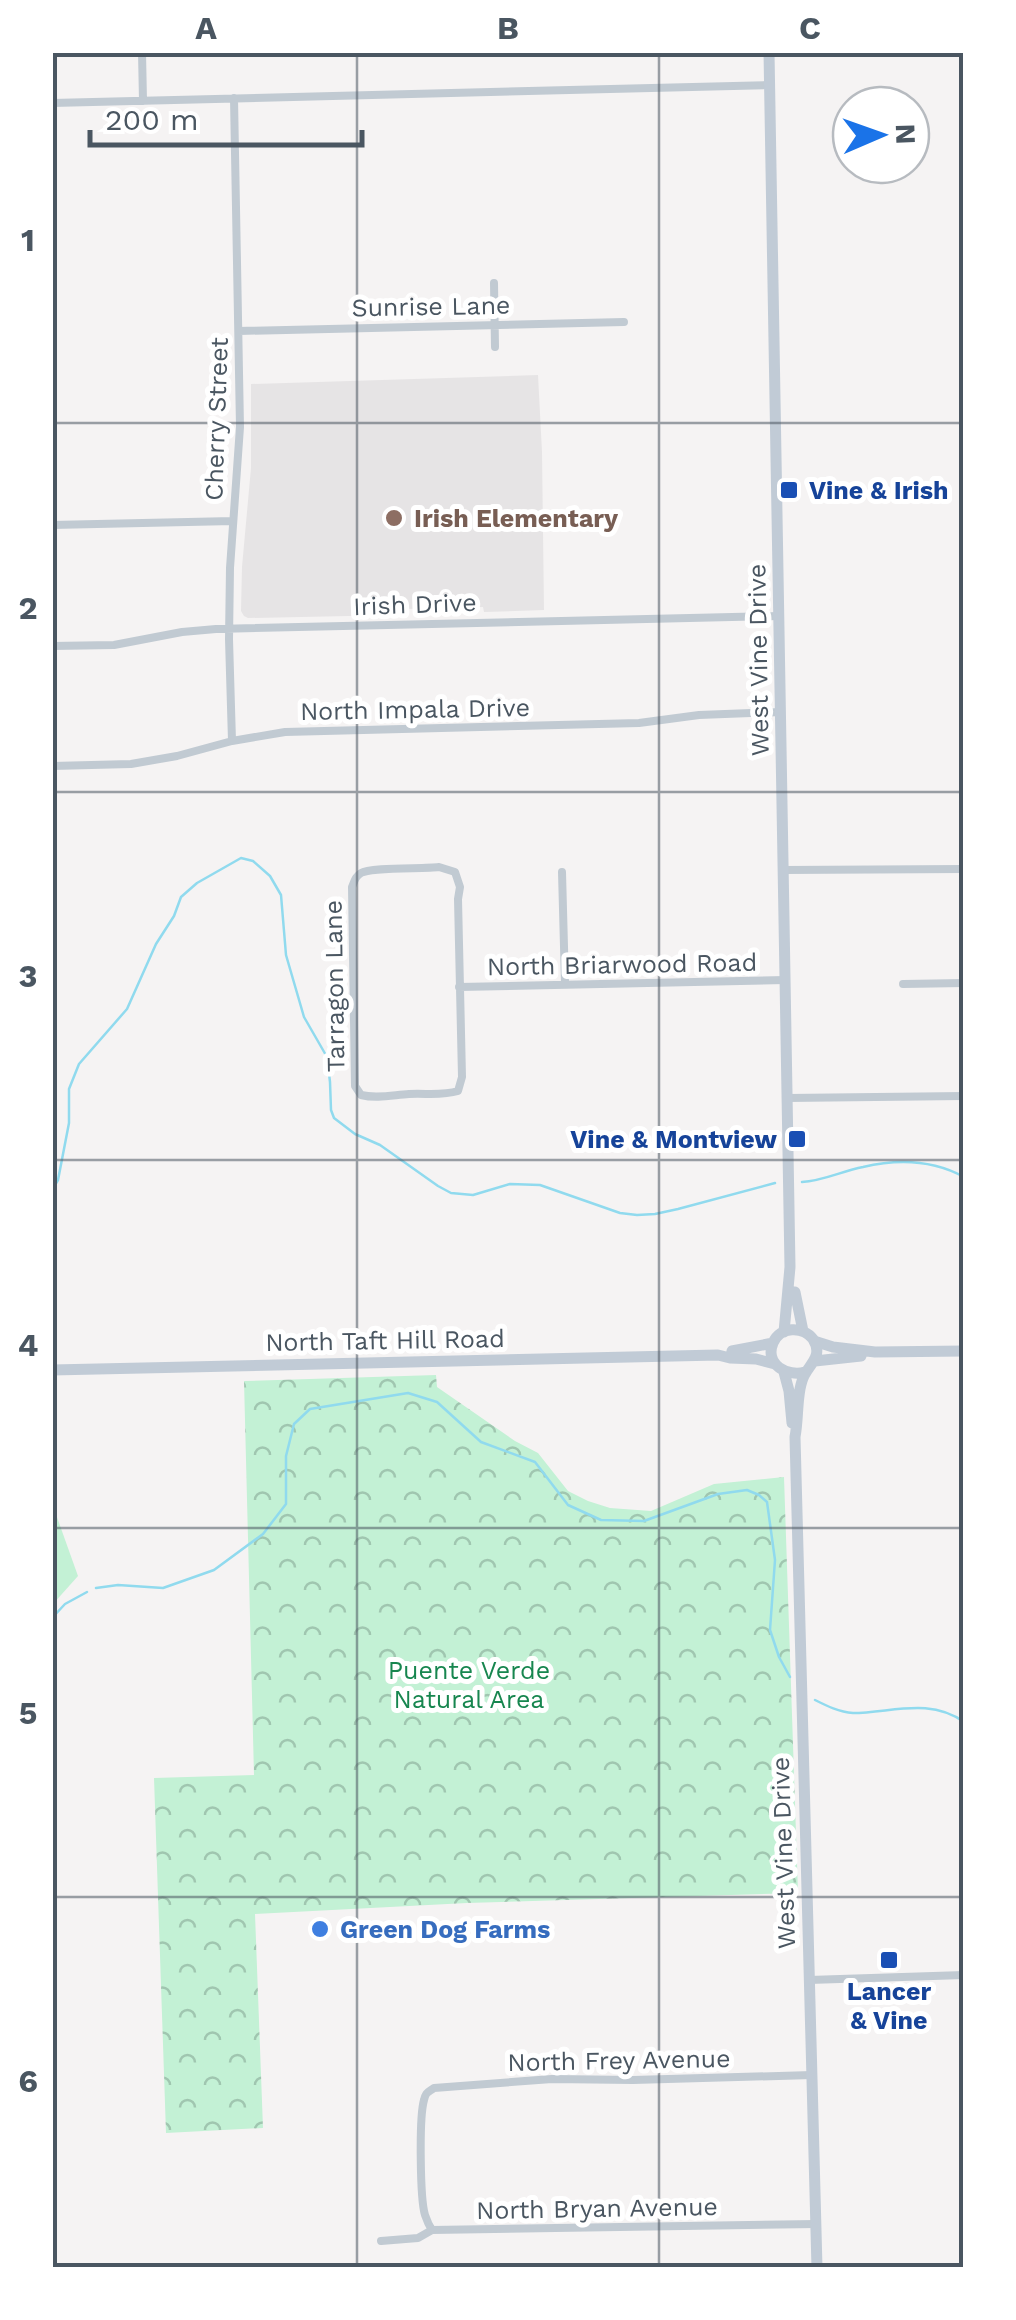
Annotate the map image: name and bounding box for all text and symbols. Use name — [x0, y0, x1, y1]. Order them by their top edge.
text: A — [195, 9, 217, 47]
text: B — [497, 9, 519, 47]
text: C — [799, 9, 821, 47]
scale bar — [90, 85, 362, 147]
north arrow — [831, 85, 931, 185]
text: 200 m — [105, 102, 199, 137]
text: N — [889, 123, 922, 145]
text: 1 — [21, 221, 35, 259]
street label: Sunrise Lane — [351, 291, 511, 322]
street label: Cherry Street — [199, 336, 234, 501]
place label: Vine & Irish — [809, 476, 949, 505]
marker: Vine & Irish — [778, 479, 800, 501]
place label: Irish Elementary — [414, 504, 619, 533]
marker: Irish Elementary — [383, 507, 405, 529]
street label: West Vine Drive — [742, 564, 775, 756]
street label: Irish Drive — [353, 588, 477, 621]
text: 2 — [18, 589, 38, 627]
street label: North Impala Drive — [300, 693, 530, 726]
street label: Tarragon Lane — [318, 900, 351, 1072]
street label: North Briarwood Road — [487, 948, 757, 981]
text: 3 — [19, 957, 37, 995]
place label: Vine & Montview — [570, 1125, 777, 1154]
marker: Vine & Montview — [786, 1128, 808, 1150]
street label: North Taft Hill Road — [265, 1324, 505, 1357]
text: 4 — [18, 1326, 38, 1364]
park label: Puente Verde Natural Area — [388, 1656, 550, 1714]
text: 5 — [19, 1694, 37, 1732]
street label: West Vine Drive — [766, 1756, 801, 1950]
place label: Green Dog Farms — [340, 1915, 550, 1944]
marker: Green Dog Farms — [309, 1918, 331, 1940]
marker: Lancer & Vine — [878, 1949, 900, 1971]
place label: Lancer & Vine — [847, 1977, 931, 2035]
street label: North Frey Avenue — [507, 2044, 731, 2077]
text: 6 — [18, 2062, 38, 2100]
street label: North Bryan Avenue — [476, 2192, 718, 2225]

